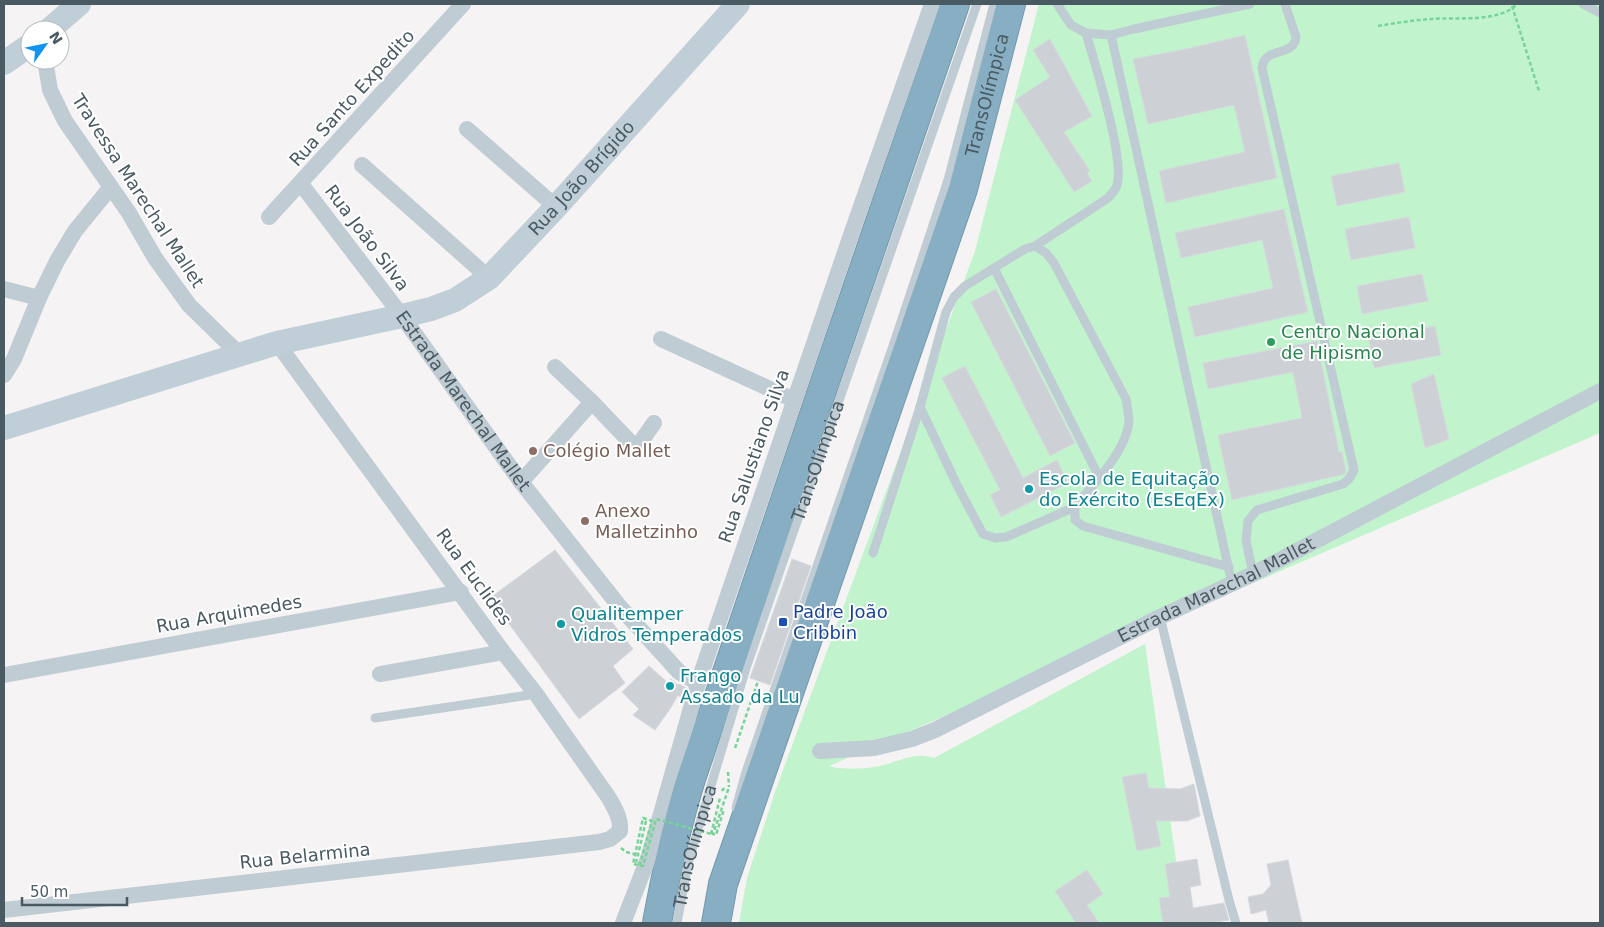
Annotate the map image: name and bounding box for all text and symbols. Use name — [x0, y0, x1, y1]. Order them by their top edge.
north arrow — [20, 20, 70, 70]
street label: Rua Santo Expedito — [285, 25, 418, 170]
text: N — [46, 29, 66, 47]
street label: TransOlímpica — [961, 31, 1013, 160]
street label: Travessa Marechal Mallet — [67, 89, 209, 291]
street label: Rua João Brígido — [524, 116, 639, 239]
street label: Rua João Silva — [321, 181, 414, 295]
street label: Estrada Marechal Mallet — [392, 307, 535, 495]
place label: Centro Nacional de Hipismo — [1281, 321, 1425, 363]
marker: Centro Nacional de Hipismo — [1265, 336, 1277, 348]
street label: Rua Salustiano Silva — [714, 366, 793, 546]
street label: TransOlímpica — [787, 397, 848, 525]
place label: Colégio Mallet — [543, 440, 671, 461]
marker: Colégio Mallet — [527, 445, 539, 457]
place label: Escola de Equitação do Exército (EsEqEx) — [1039, 468, 1225, 510]
marker: Escola de Equitação do Exército (EsEqEx) — [1023, 483, 1035, 495]
place label: Anexo Malletzinho — [595, 500, 698, 542]
marker: Anexo Malletzinho — [579, 515, 591, 527]
street label: Rua Euclides — [432, 524, 517, 629]
street label: Estrada Marechal Mallet — [1114, 532, 1318, 647]
street label: Rua Arquimedes — [154, 590, 303, 637]
place label: Padre João Cribbin — [793, 601, 888, 643]
place label: Qualitemper Vidros Temperados — [571, 603, 742, 645]
marker: Padre João Cribbin — [777, 616, 789, 628]
marker: Qualitemper Vidros Temperados — [555, 618, 567, 630]
place label: Frango Assado da Lu — [680, 665, 800, 707]
marker: Frango Assado da Lu — [664, 680, 676, 692]
street label: TransOlímpica — [669, 782, 721, 910]
street label: Rua Belarmina — [239, 838, 371, 873]
scale bar — [22, 874, 128, 906]
text: 50 m — [30, 883, 68, 901]

